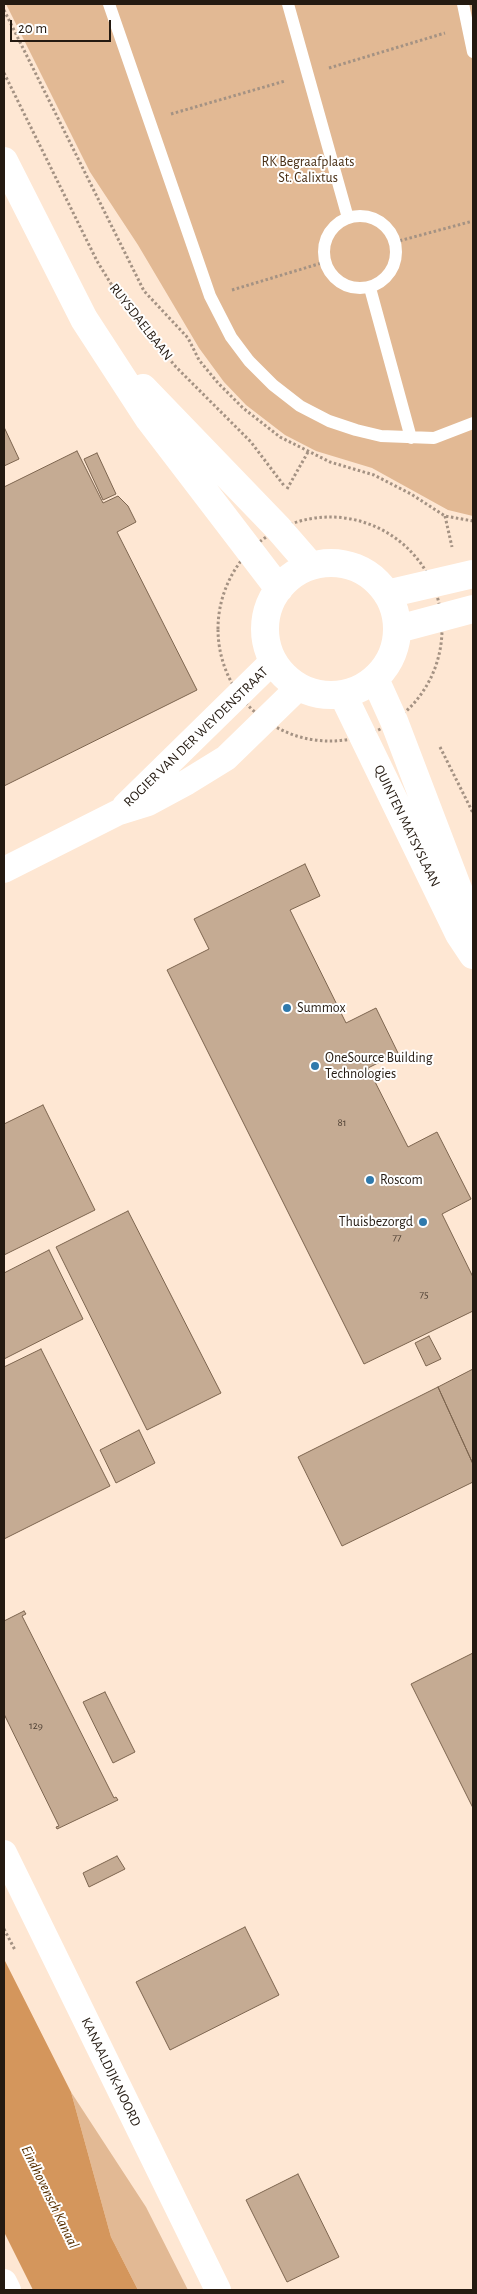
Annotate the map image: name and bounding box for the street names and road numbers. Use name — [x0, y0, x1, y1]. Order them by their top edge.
street label: RUYSDAELBAAN — [106, 280, 176, 364]
street label: ROGIER VAN DER WEYDENSTRAAT — [120, 664, 272, 810]
street label: QUINTEN MATSYSLAAN — [370, 762, 444, 890]
street label: KANAALDIJK-NOORD — [77, 2015, 145, 2129]

